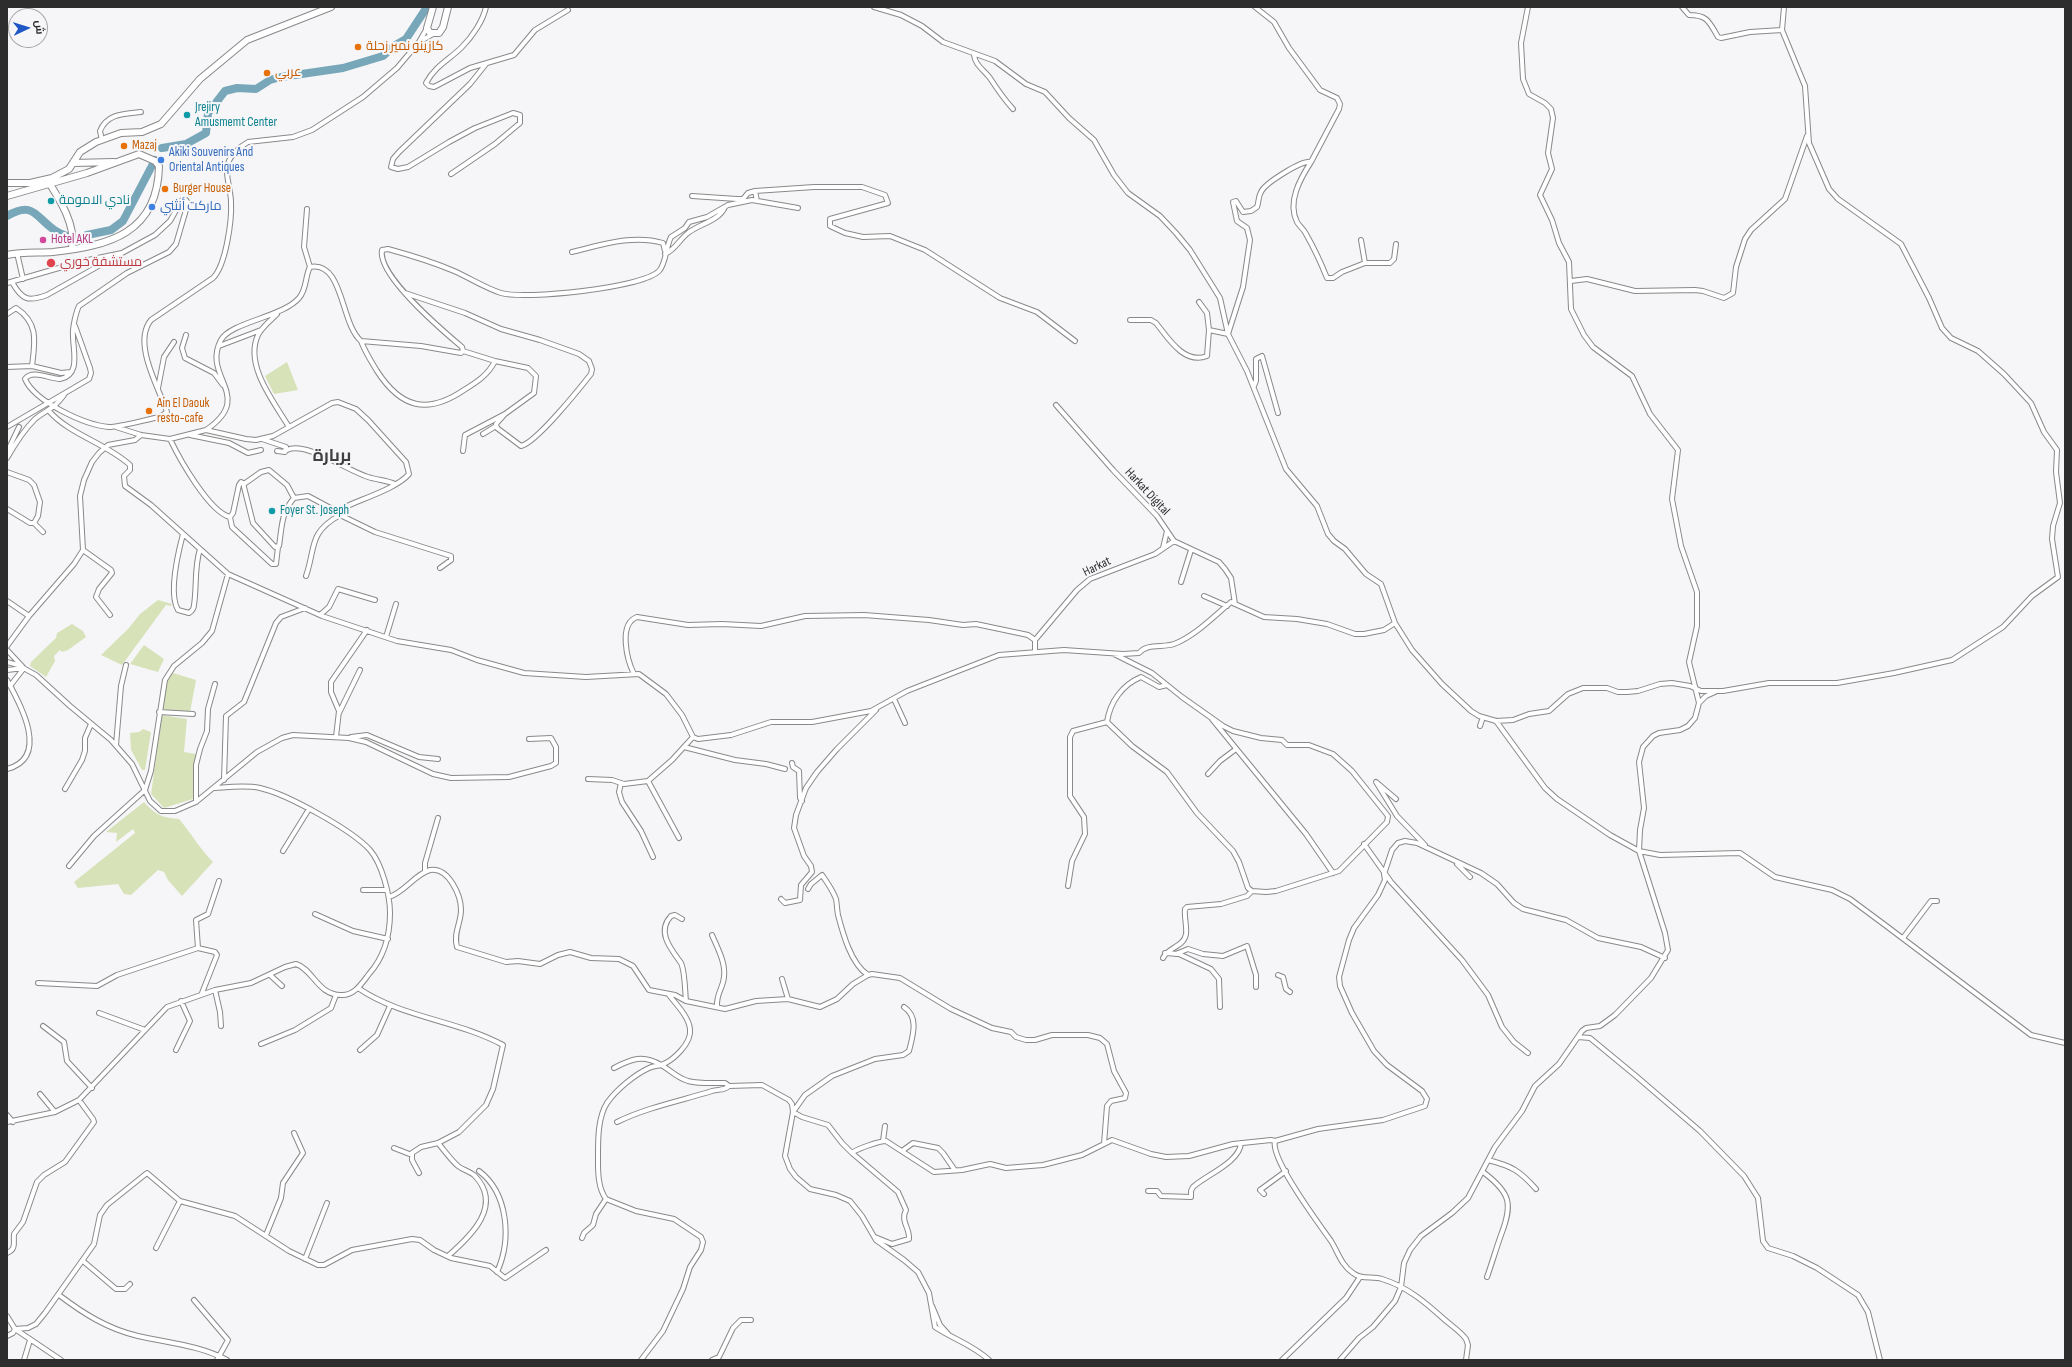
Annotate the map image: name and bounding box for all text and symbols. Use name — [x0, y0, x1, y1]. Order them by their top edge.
north arrow — [8, 8, 48, 48]
text: ش — [32, 20, 46, 35]
place label: كازينو نمير زحلة — [366, 39, 443, 55]
marker: كازينو نمير زحلة — [353, 42, 363, 52]
place label: عربي — [275, 65, 302, 81]
marker: عربي — [262, 68, 272, 78]
place label: Jrejiry Amusmemt Center — [195, 100, 277, 131]
marker: Jrejiry Amusmemt Center — [182, 110, 192, 120]
place label: Mazaj — [132, 138, 157, 154]
marker: Mazaj — [119, 141, 129, 151]
place label: Akiki Souvenirs And Oriental Antiques — [169, 145, 253, 176]
marker: Akiki Souvenirs And Oriental Antiques — [156, 155, 166, 165]
place label: Burger House — [173, 181, 231, 197]
marker: Burger House — [160, 184, 170, 194]
place label: نادي الامومة — [59, 193, 130, 209]
marker: نادي الامومة — [46, 196, 56, 206]
place label: ماركت أنثني — [160, 199, 222, 215]
marker: ماركت أنثني — [147, 202, 157, 212]
place label: Hotel AKL — [51, 232, 93, 248]
marker: Hotel AKL — [38, 235, 48, 245]
place label: مستشفة خوري — [60, 255, 142, 271]
marker: مستشفة خوري — [45, 257, 57, 269]
place label: Ain El Daouk resto-cafe — [157, 396, 210, 427]
marker: Ain El Daouk resto-cafe — [144, 406, 154, 416]
district label: بربارة — [313, 447, 351, 467]
street label: Harkat Digital — [1121, 465, 1173, 519]
place label: Foyer St. Joseph — [280, 503, 349, 519]
marker: Foyer St. Joseph — [267, 506, 277, 516]
street label: Harkat — [1080, 554, 1114, 580]

